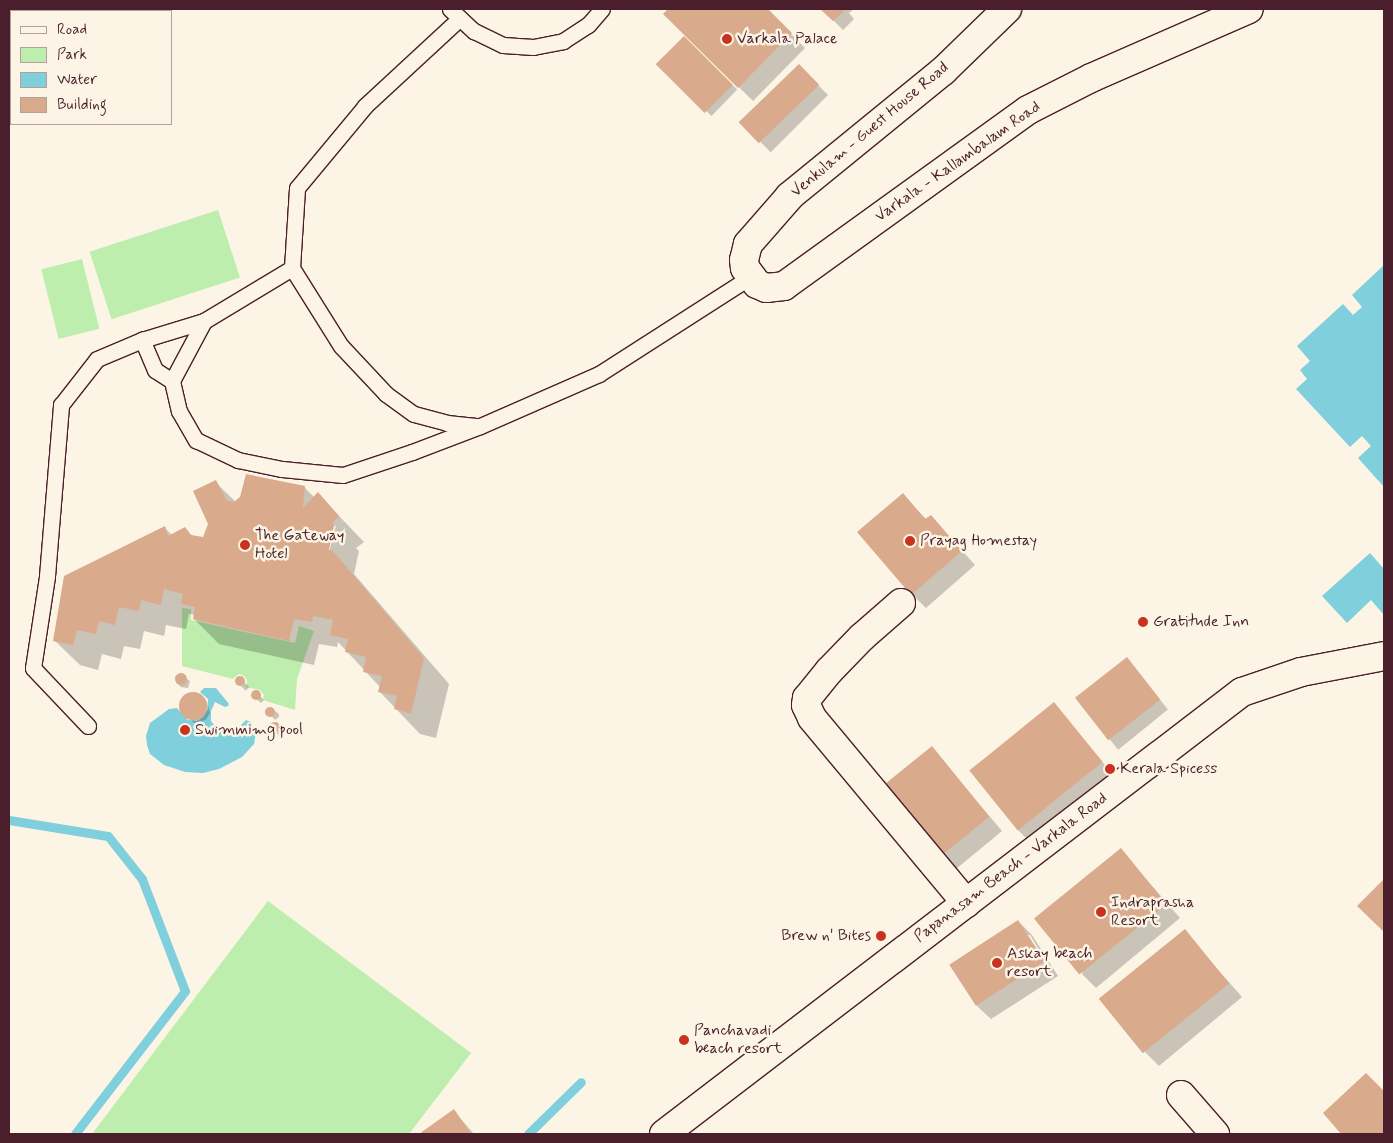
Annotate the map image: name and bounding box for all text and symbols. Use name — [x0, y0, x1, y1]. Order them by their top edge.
legend — [10, 10, 172, 125]
text: Road — [57, 20, 87, 40]
place label: Varkala Palace — [737, 29, 838, 49]
marker: Varkala Palace — [721, 33, 733, 45]
text: Park — [57, 45, 87, 65]
street label: Venkulam - Guest House Road — [788, 59, 952, 201]
text: Water — [57, 70, 97, 90]
text: Building — [57, 95, 107, 115]
street label: Varkala - Kallambalam Road — [872, 98, 1044, 226]
place label: The Gateway Hotel — [255, 526, 344, 564]
place label: Prayag Homestay — [920, 531, 1037, 551]
marker: Prayag Homestay — [904, 535, 916, 547]
marker: The Gateway Hotel — [239, 539, 251, 551]
place label: Gratitude Inn — [1153, 612, 1249, 632]
marker: Gratitude Inn — [1137, 616, 1149, 628]
place label: Swimmimg pool — [195, 720, 303, 740]
marker: Swimmimg pool — [179, 724, 191, 736]
place label: Kerala Spicess — [1120, 759, 1217, 779]
marker: Kerala Spicess — [1104, 763, 1116, 775]
street label: Papanasam Beach - Varkala Road — [911, 790, 1111, 946]
place label: Indraprasha Resort — [1111, 893, 1194, 931]
marker: Indraprasha Resort — [1095, 906, 1107, 918]
place label: Brew n' Bites — [781, 926, 871, 946]
marker: Brew n' Bites — [875, 930, 887, 942]
place label: Askay beach resort — [1007, 944, 1092, 982]
marker: Askay beach resort — [991, 957, 1003, 969]
place label: Panchavadi beach resort — [694, 1021, 782, 1059]
marker: Panchavadi beach resort — [678, 1034, 690, 1046]

